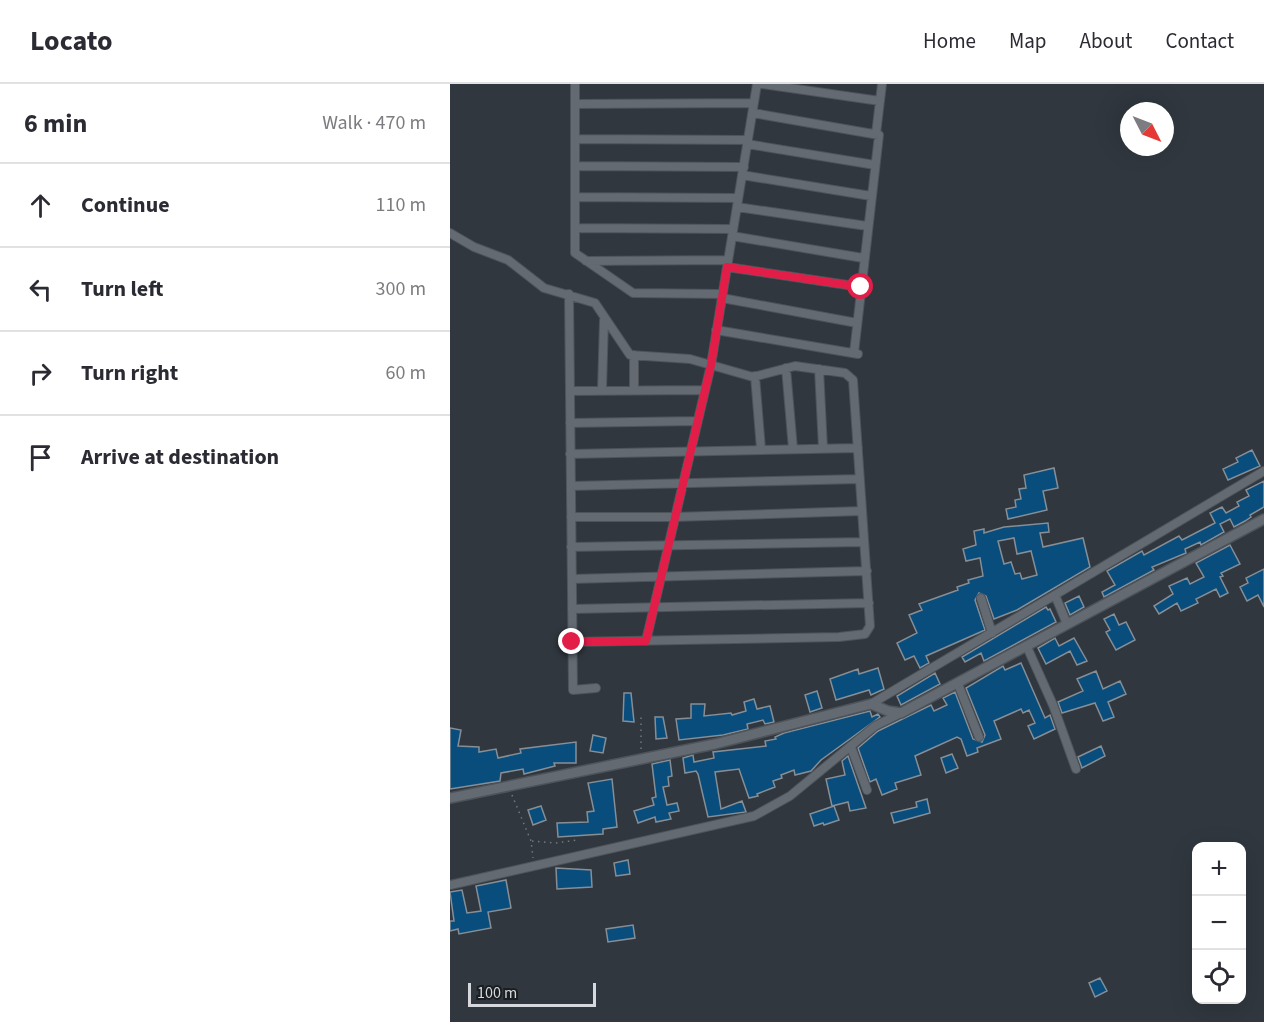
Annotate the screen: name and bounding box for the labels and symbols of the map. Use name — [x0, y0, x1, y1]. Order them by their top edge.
north arrow — [1120, 102, 1174, 156]
route start — [847, 273, 873, 299]
route end — [558, 628, 584, 654]
scale bar — [468, 980, 596, 1008]

